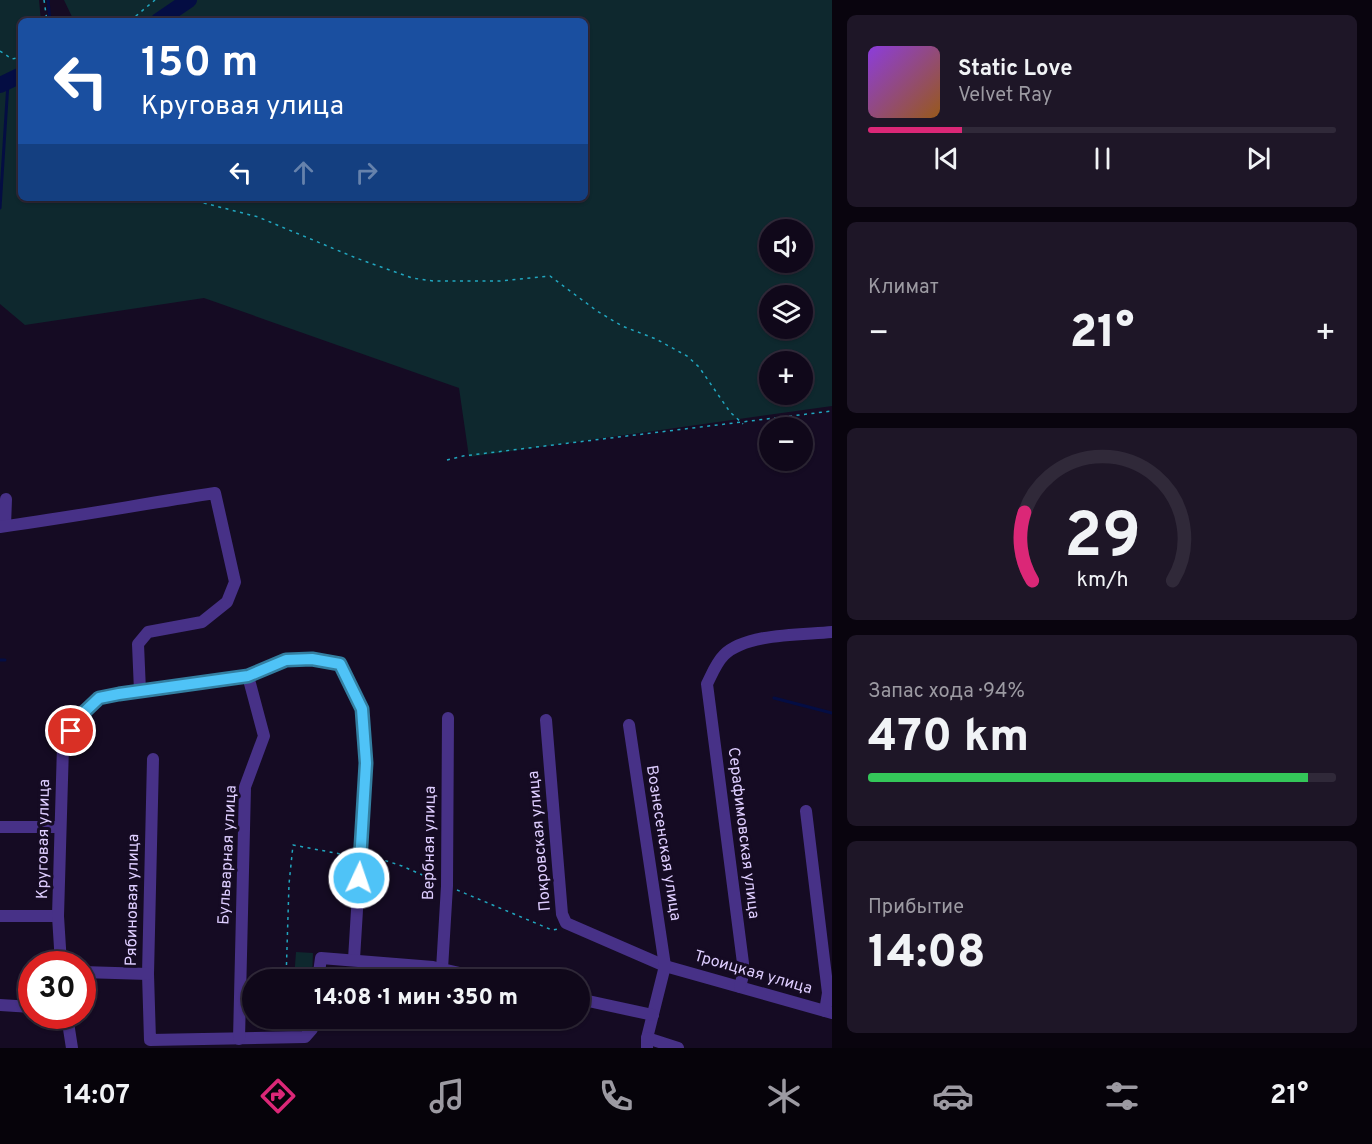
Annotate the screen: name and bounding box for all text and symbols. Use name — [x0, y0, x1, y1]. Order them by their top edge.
text: 150 m — [141, 38, 258, 91]
icon: left — [42, 42, 120, 120]
text: Static Love — [958, 56, 1072, 83]
text: Velvet Ray — [958, 83, 1052, 109]
text: Круговая улица — [141, 90, 344, 124]
icon: previous — [930, 142, 963, 175]
icon: pause — [1086, 142, 1119, 175]
icon: next — [1242, 142, 1275, 175]
icon: left — [224, 156, 257, 189]
icon: ahead — [287, 156, 320, 189]
icon: right — [350, 156, 383, 189]
map controls — [759, 219, 813, 471]
button: sound — [759, 219, 813, 273]
text: Климат — [868, 275, 939, 301]
button: layers — [759, 285, 813, 339]
text: 21° — [1070, 306, 1134, 363]
text: − — [868, 314, 889, 356]
text: + — [1315, 314, 1336, 356]
button: + — [759, 351, 813, 405]
button: − — [759, 417, 813, 471]
text: 29 — [1064, 500, 1140, 579]
text: km/h — [1076, 567, 1128, 594]
text: Запас хода · 94% — [868, 679, 1025, 705]
pin — [45, 705, 96, 756]
text: 470 km — [868, 710, 1029, 767]
icon: arrive — [54, 714, 87, 747]
street label: Серафимовская улица — [723, 746, 763, 920]
street label: Вознесенская улица — [641, 764, 685, 922]
street label: Покровская улица — [524, 770, 556, 912]
street label: Круговая улица — [33, 779, 55, 899]
street label: Бульварная улица — [214, 785, 242, 925]
street label: Вербная улица — [419, 786, 441, 900]
street label: Рябиновая улица — [122, 834, 144, 966]
position arrow — [327, 846, 391, 910]
text: Прибытие — [868, 895, 964, 921]
text: 14:08 — [868, 926, 986, 983]
street label: Троицкая улица — [692, 947, 814, 999]
speed limit sign: 30 — [18, 951, 96, 1029]
text: 14:08 · 1 мин · 350 m — [314, 985, 518, 1012]
icon: directions — [257, 1075, 299, 1117]
icon: music — [426, 1075, 468, 1117]
icon: phone — [595, 1075, 637, 1117]
icon: climate — [763, 1075, 805, 1117]
icon: car — [932, 1075, 974, 1117]
icon: filters — [1101, 1075, 1143, 1117]
text: 14:07 — [63, 1079, 130, 1113]
text: 21° — [1270, 1079, 1309, 1113]

